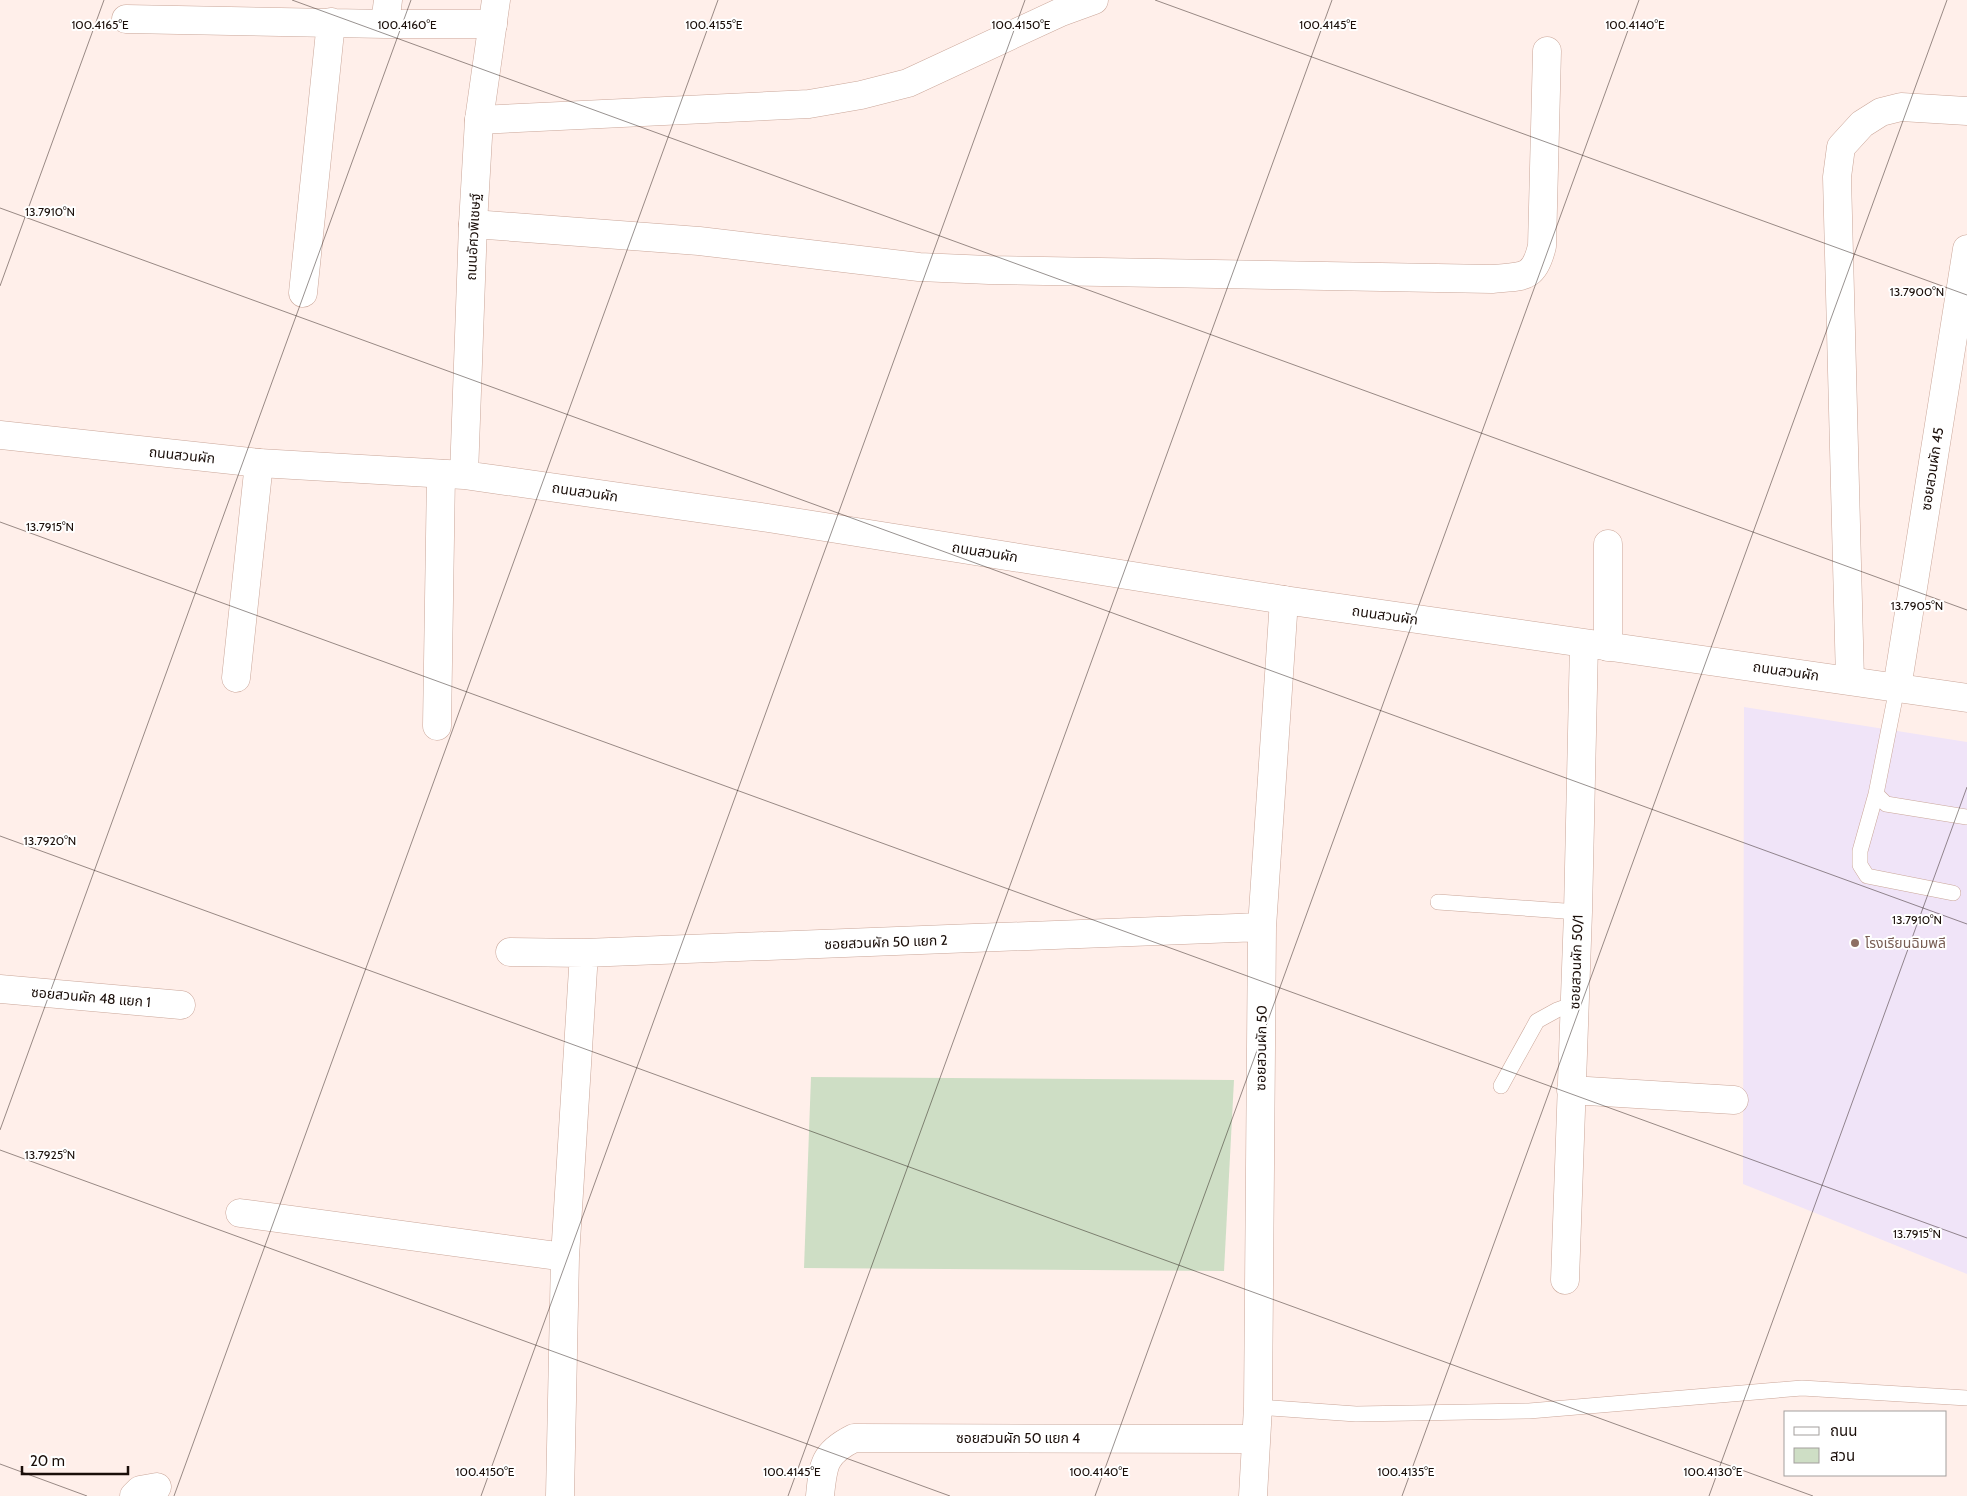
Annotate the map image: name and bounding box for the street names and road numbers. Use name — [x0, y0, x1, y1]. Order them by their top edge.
street label: ถนนอัศวพิเชษฐ์ — [462, 193, 484, 281]
street label: ซอยสวนผัก 45 — [1917, 426, 1947, 512]
street label: ถนนสวนผัก — [148, 443, 216, 467]
street label: ถนนสวนผัก — [551, 478, 619, 506]
street label: ถนนสวนผัก — [951, 538, 1019, 566]
street label: ถนนสวนผัก — [1351, 601, 1419, 629]
street label: ถนนสวนผัก — [1752, 657, 1820, 685]
street label: ซอยสวนผัก 50/1 — [1565, 914, 1587, 1010]
street label: ซอยสวนผัก 50 แยก 2 — [824, 931, 948, 953]
street label: ซอยสวนผัก 48 แยก 1 — [30, 983, 152, 1011]
street label: ซอยสวนผัก 50 — [1251, 1005, 1271, 1091]
street label: ซอยสวนผัก 50 แยก 4 — [956, 1429, 1080, 1447]

